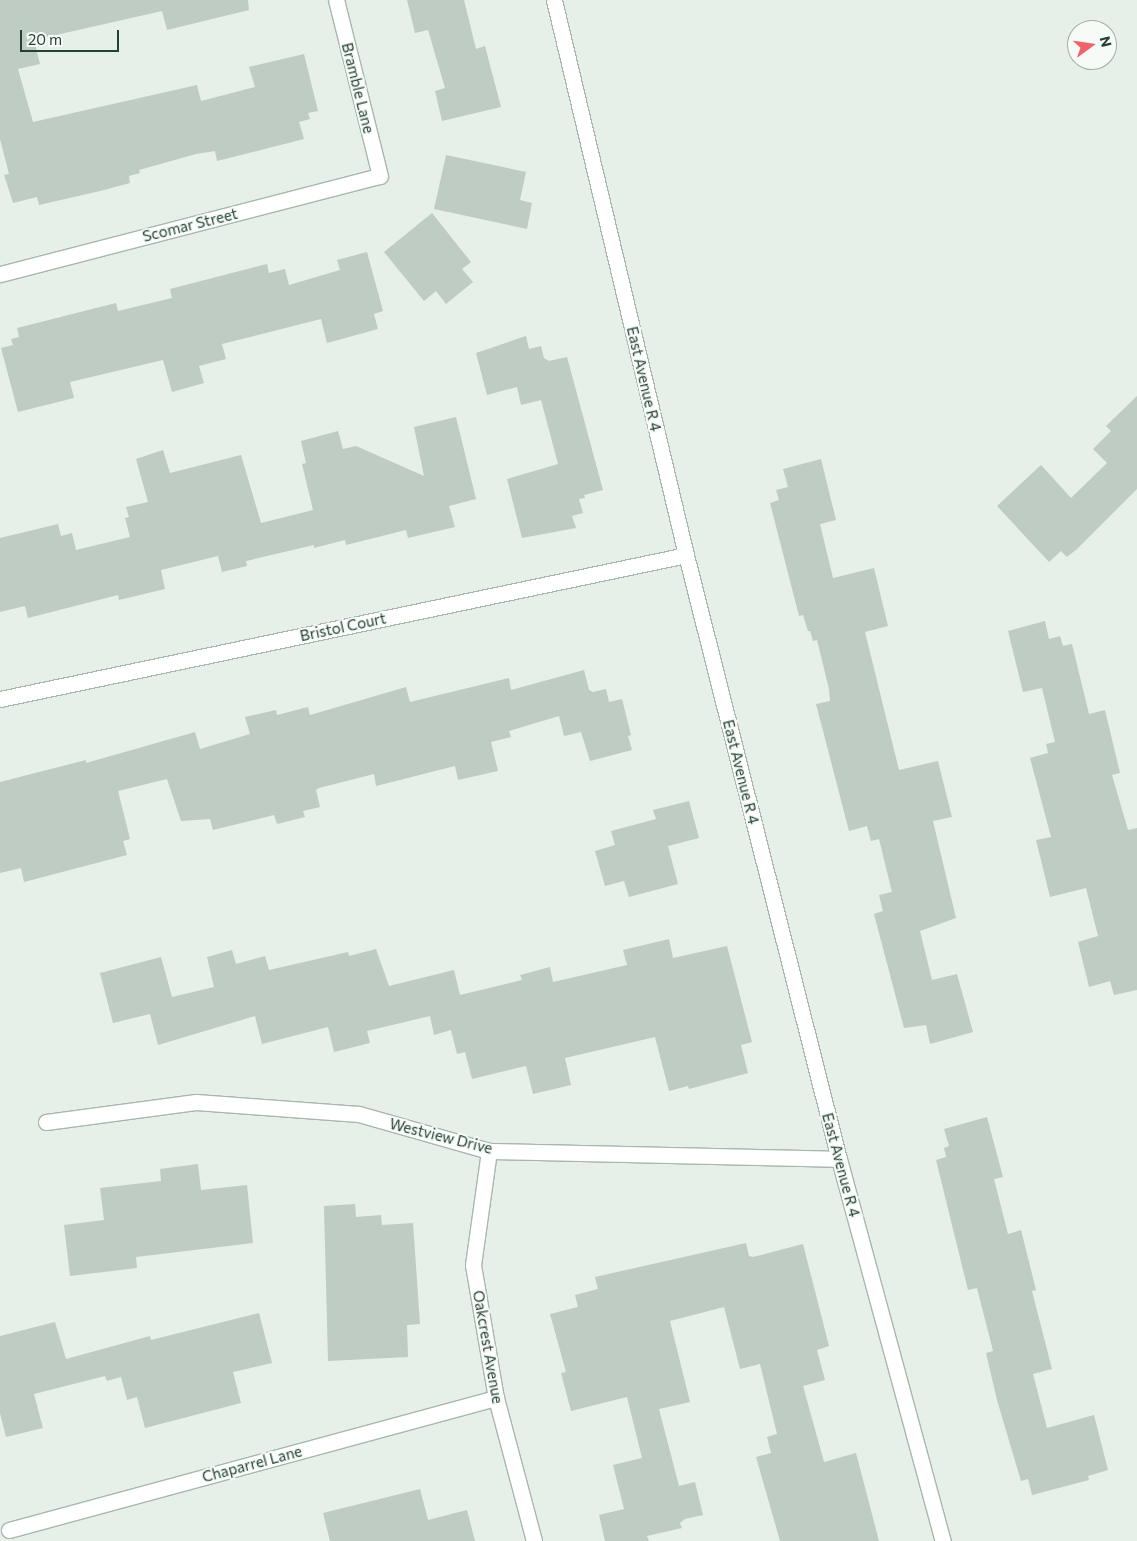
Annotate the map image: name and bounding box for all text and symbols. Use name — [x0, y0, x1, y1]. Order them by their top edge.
scale bar — [22, 20, 121, 52]
north arrow — [1067, 20, 1117, 70]
text: 20 m — [28, 30, 62, 48]
text: N — [1097, 34, 1116, 49]
street label: Bramble Lane — [338, 41, 378, 135]
street label: Scomar Street — [141, 204, 239, 246]
street label: East Avenue R 4 — [623, 325, 665, 433]
street label: Bristol Court — [298, 609, 388, 645]
street label: East Avenue R 4 — [719, 718, 763, 826]
street label: East Avenue R 4 — [818, 1111, 864, 1219]
street label: Westview Drive — [388, 1115, 494, 1157]
street label: Oakcrest Avenue — [469, 1289, 507, 1405]
street label: Chaparrel Lane — [200, 1442, 304, 1486]

